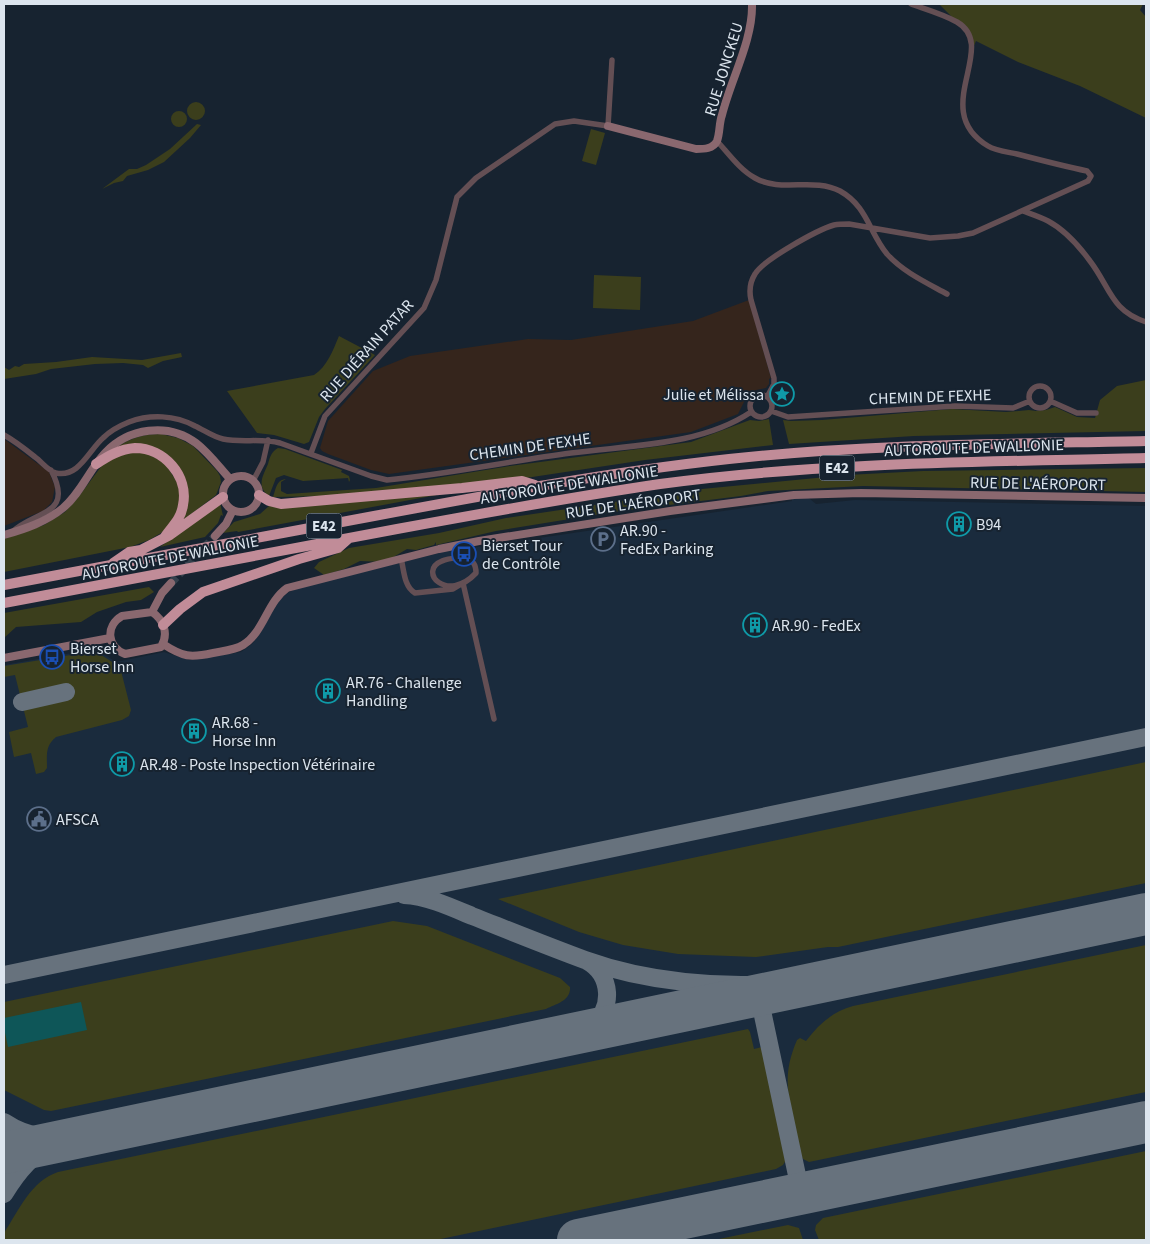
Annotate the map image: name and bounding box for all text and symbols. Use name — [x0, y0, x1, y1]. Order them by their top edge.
street label: RUE JONCKEU — [699, 20, 749, 119]
street label: RUE DIÉRAIN PATAR — [315, 295, 419, 407]
place icon: Julie et Mélissa — [769, 381, 795, 407]
place label: Julie et Mélissa — [663, 384, 764, 406]
street label: CHEMIN DE FEXHE — [869, 384, 992, 410]
street label: CHEMIN DE FEXHE — [468, 428, 592, 466]
street label: AUTOROUTE DE WALLONIE — [884, 434, 1064, 462]
road number: E42 — [820, 456, 854, 480]
street label: AUTOROUTE DE WALLONIE — [479, 460, 659, 510]
street label: RUE DE L'AÉROPORT — [970, 472, 1107, 496]
street label: RUE DE L'AÉROPORT — [564, 484, 702, 524]
building icon: B94 — [946, 511, 972, 537]
road number: E42 — [306, 514, 342, 538]
place label: B94 — [976, 514, 1001, 536]
place label: AR.90 - FedEx Parking — [620, 520, 713, 560]
parking icon: AR.90 - FedEx Parking — [590, 526, 616, 552]
street label: AUTOROUTE DE WALLONIE — [80, 530, 260, 586]
place label: Bierset Tour de Contrôle — [482, 535, 563, 575]
bus stop icon: Bierset Tour de Contrôle — [451, 541, 477, 567]
building icon: AR.90 - FedEx — [742, 612, 768, 638]
place label: AR.90 - FedEx — [772, 615, 861, 637]
place label: Bierset Horse Inn — [70, 638, 134, 678]
bus stop icon: Bierset Horse Inn — [39, 644, 65, 670]
place label: AR.76 - Challenge Handling — [346, 672, 462, 712]
building icon: AR.76 - Challenge Handling — [315, 678, 341, 704]
place label: AR.68 - Horse Inn — [212, 712, 276, 752]
building icon: AR.68 - Horse Inn — [181, 718, 207, 744]
building icon: AR.48 - Poste Inspection Vétérinaire — [109, 751, 135, 777]
place label: AR.48 - Poste Inspection Vétérinaire — [140, 754, 375, 776]
public building icon: AFSCA — [26, 806, 52, 832]
place label: AFSCA — [56, 809, 99, 831]

